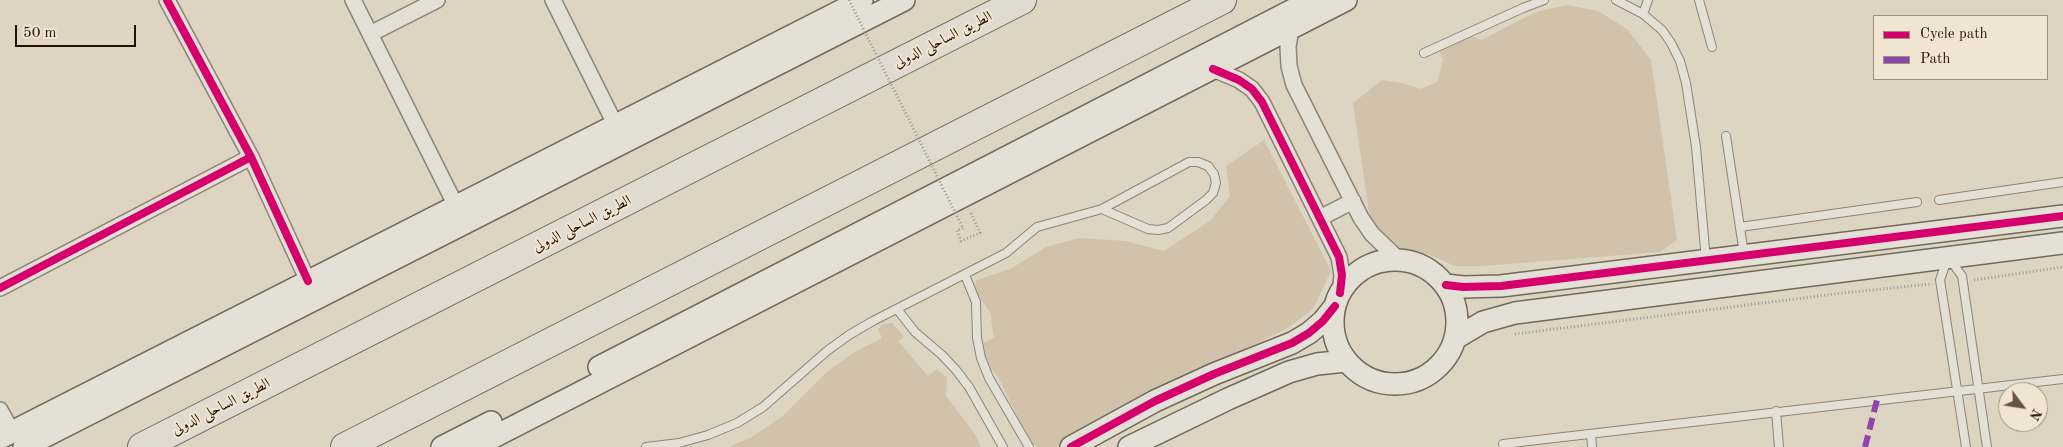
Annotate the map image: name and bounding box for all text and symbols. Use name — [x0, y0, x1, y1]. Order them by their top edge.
street label: الطريق الساحلى الدولى — [891, 8, 995, 72]
scale bar — [18, 15, 139, 47]
legend — [1873, 15, 2048, 80]
text: 50 m — [23, 26, 57, 41]
text: Cycle path — [1920, 27, 1988, 42]
text: Path — [1920, 52, 1950, 67]
street label: الطريق الساحلى الدولى — [530, 192, 634, 256]
street label: الطريق الساحلى الدولى — [169, 375, 273, 439]
north arrow — [1998, 382, 2048, 432]
text: N — [2026, 406, 2044, 422]

